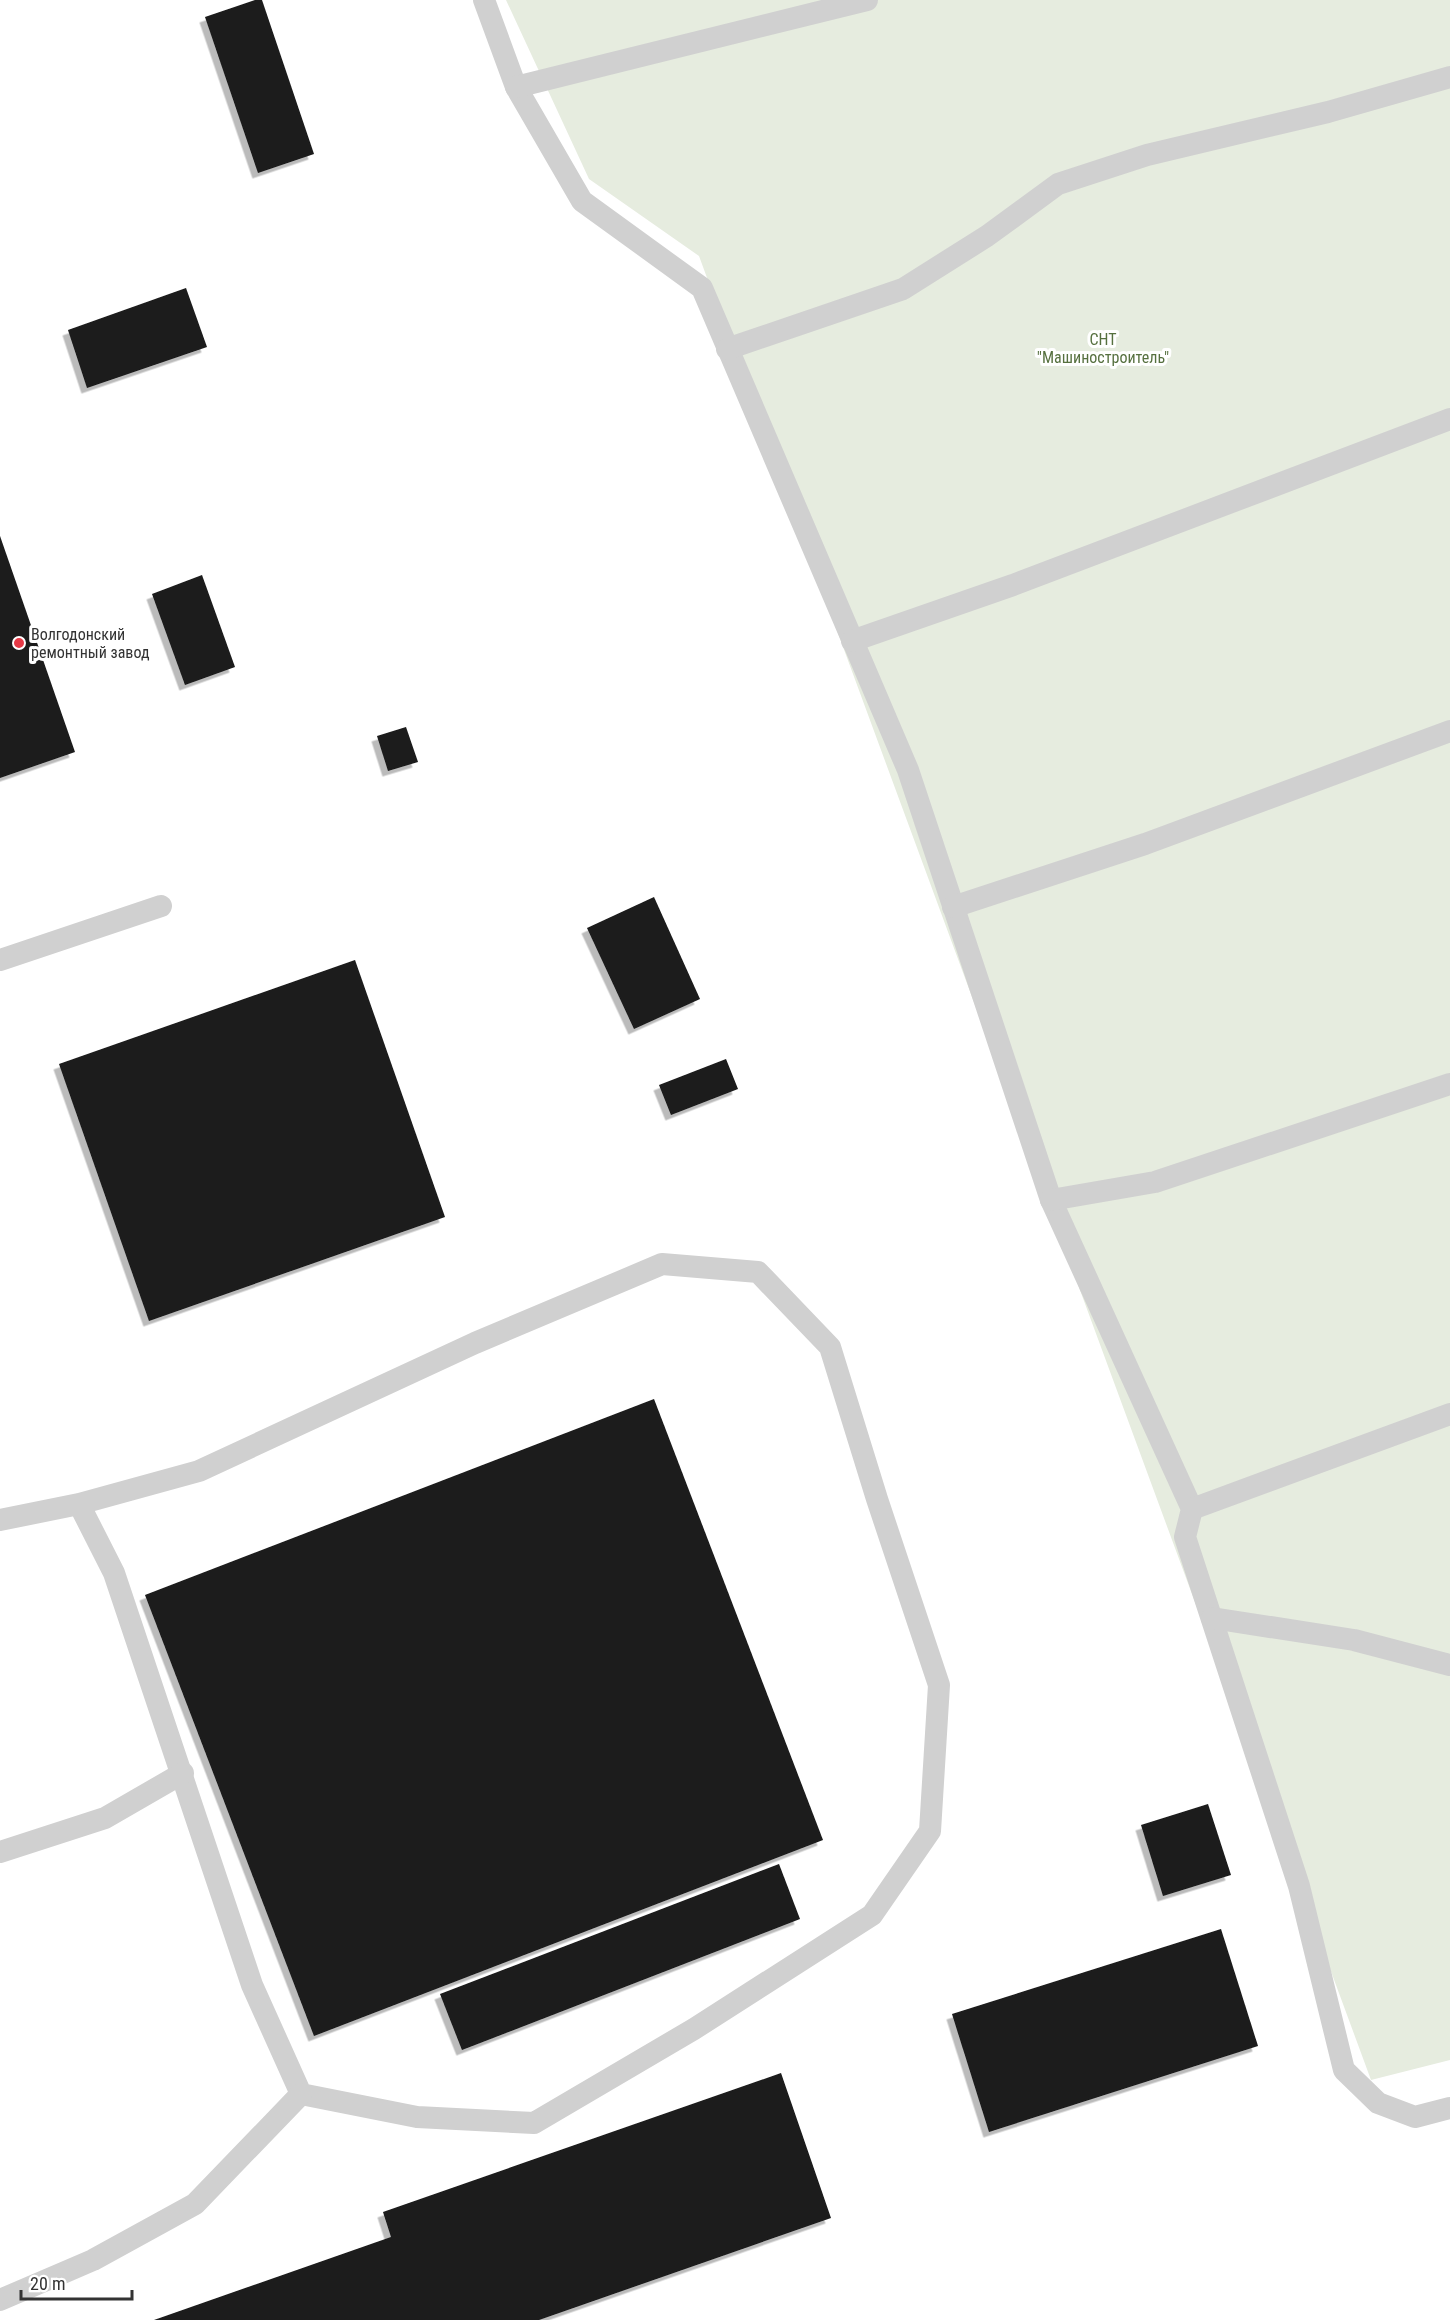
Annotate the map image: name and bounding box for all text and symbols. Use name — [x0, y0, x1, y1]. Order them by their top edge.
park label: СНТ "Машиностроитель" — [1037, 330, 1169, 367]
place label: Волгодонский ремонтный завод — [31, 625, 150, 662]
marker: Волгодонский ремонтный завод — [12, 636, 26, 650]
scale bar — [21, 2263, 132, 2301]
text: 20 m — [30, 2273, 65, 2294]

